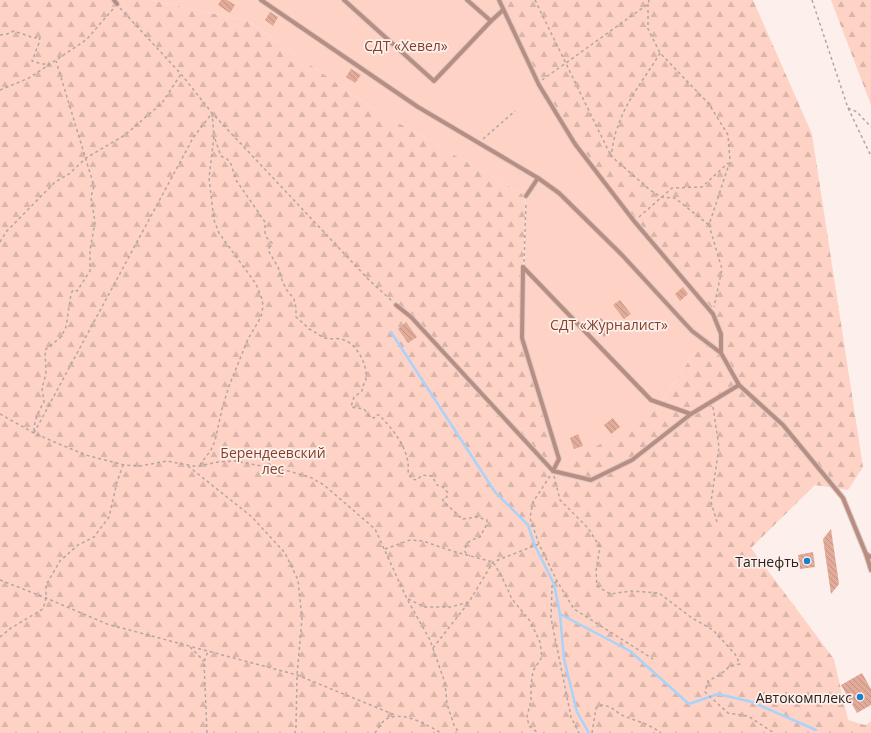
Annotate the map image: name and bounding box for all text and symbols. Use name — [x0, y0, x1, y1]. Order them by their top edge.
park label: СДТ «Хевел» — [364, 36, 448, 55]
park label: СДТ «Журналист» — [550, 315, 668, 334]
park label: Берендеевский лес — [220, 443, 326, 478]
place label: Татнефть — [735, 552, 799, 571]
marker: Татнефть — [802, 556, 812, 566]
place label: Автокомплекс — [756, 688, 852, 707]
marker: Автокомплекс — [855, 692, 865, 702]

